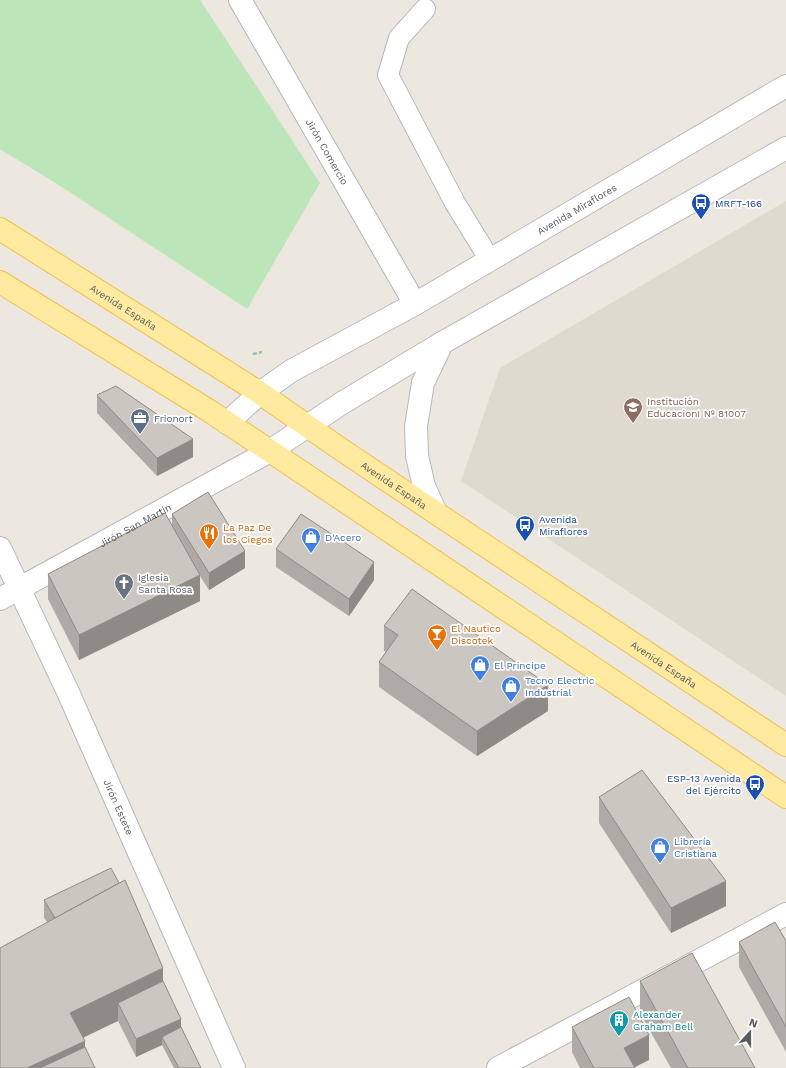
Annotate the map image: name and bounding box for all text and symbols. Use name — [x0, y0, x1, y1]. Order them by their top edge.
street label: Jirón Comercio — [304, 117, 350, 187]
street label: Avenida Miraflores — [535, 182, 618, 237]
bus stop icon: MRFT-166 — [690, 192, 712, 220]
place label: MRFT-166 — [715, 198, 762, 209]
street label: Avenida España — [88, 282, 159, 333]
school or university icon: Institución EducacionI Nº 81007 — [622, 396, 644, 424]
place label: Institución EducacionI Nº 81007 — [647, 396, 746, 419]
office icon: Frionort — [129, 407, 151, 435]
place label: Frionort — [154, 413, 193, 424]
street label: Avenida España — [359, 459, 429, 511]
street label: Jirón San Martín — [97, 501, 173, 550]
bus stop icon: Avenida Miraflores — [514, 514, 536, 542]
place label: Avenida Miraflores — [539, 514, 588, 537]
restaurant icon: La Paz De los Ciegos — [198, 522, 220, 550]
place label: La Paz De los Ciegos — [223, 522, 273, 545]
shop icon: D'Acero — [300, 526, 322, 554]
place label: D'Acero — [325, 532, 361, 543]
church icon: Iglesia Santa Rosa — [113, 572, 135, 600]
place label: Iglesia Santa Rosa — [138, 572, 193, 595]
bar icon: El Nautico Discotek — [426, 623, 448, 651]
place label: El Nautico Discotek — [451, 623, 501, 646]
street label: Avenida España — [629, 639, 699, 691]
shop icon: El Principe — [469, 654, 491, 682]
place label: El Principe — [494, 660, 546, 671]
shop icon: Tecno Electric Industrial — [500, 675, 522, 703]
place label: Tecno Electric Industrial — [525, 675, 595, 698]
place label: ESP-13 Avenida del Ejército — [667, 773, 741, 796]
bus stop icon: ESP-13 Avenida del Ejército — [744, 773, 766, 801]
street label: Jirón Estete — [101, 778, 135, 837]
shop icon: Librería Cristiana — [649, 836, 671, 864]
place label: Librería Cristiana — [674, 836, 718, 859]
building icon: Alexander Graham Bell — [608, 1009, 630, 1037]
place label: Alexander Graham Bell — [633, 1009, 693, 1032]
north arrow — [730, 1012, 770, 1052]
text: N — [747, 1016, 760, 1031]

